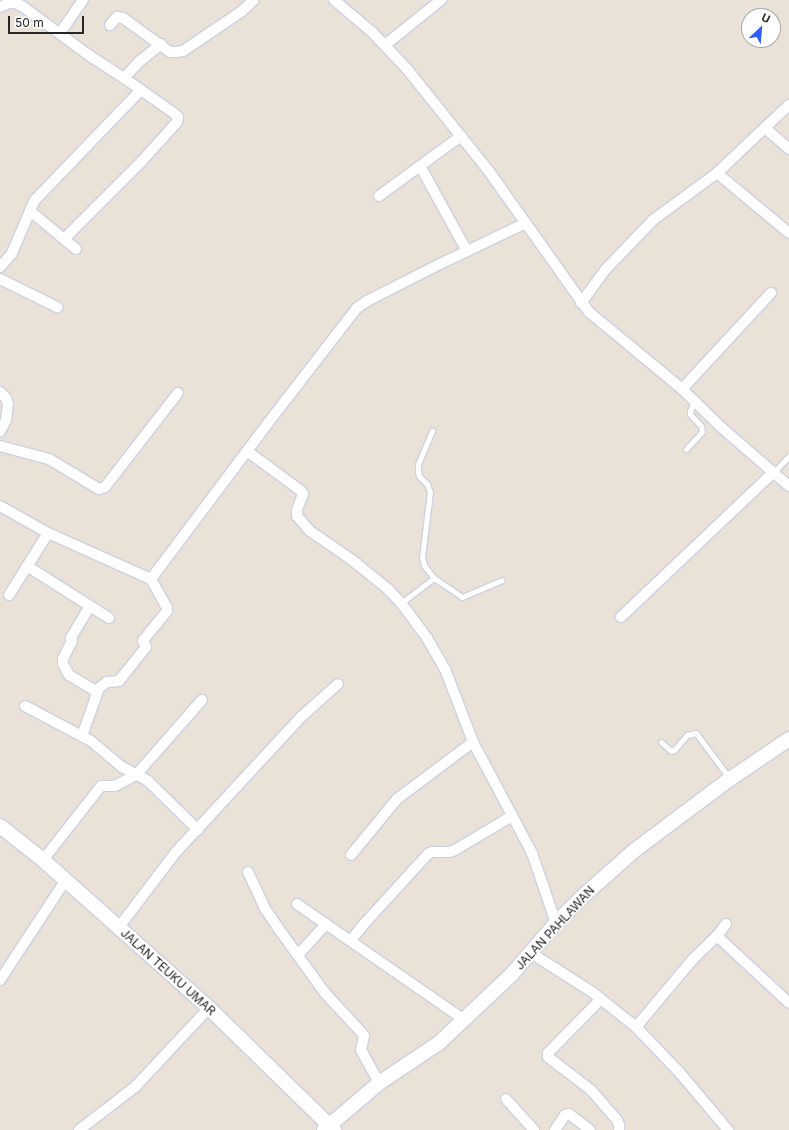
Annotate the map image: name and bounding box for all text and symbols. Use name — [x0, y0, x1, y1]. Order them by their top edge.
scale bar — [10, 8, 86, 34]
north arrow — [741, 8, 781, 48]
text: U — [759, 10, 773, 26]
text: 50 m — [15, 15, 44, 30]
street label: JALAN PAHLAWAN — [512, 883, 598, 973]
street label: JALAN TEUKU UMAR — [118, 926, 218, 1018]

